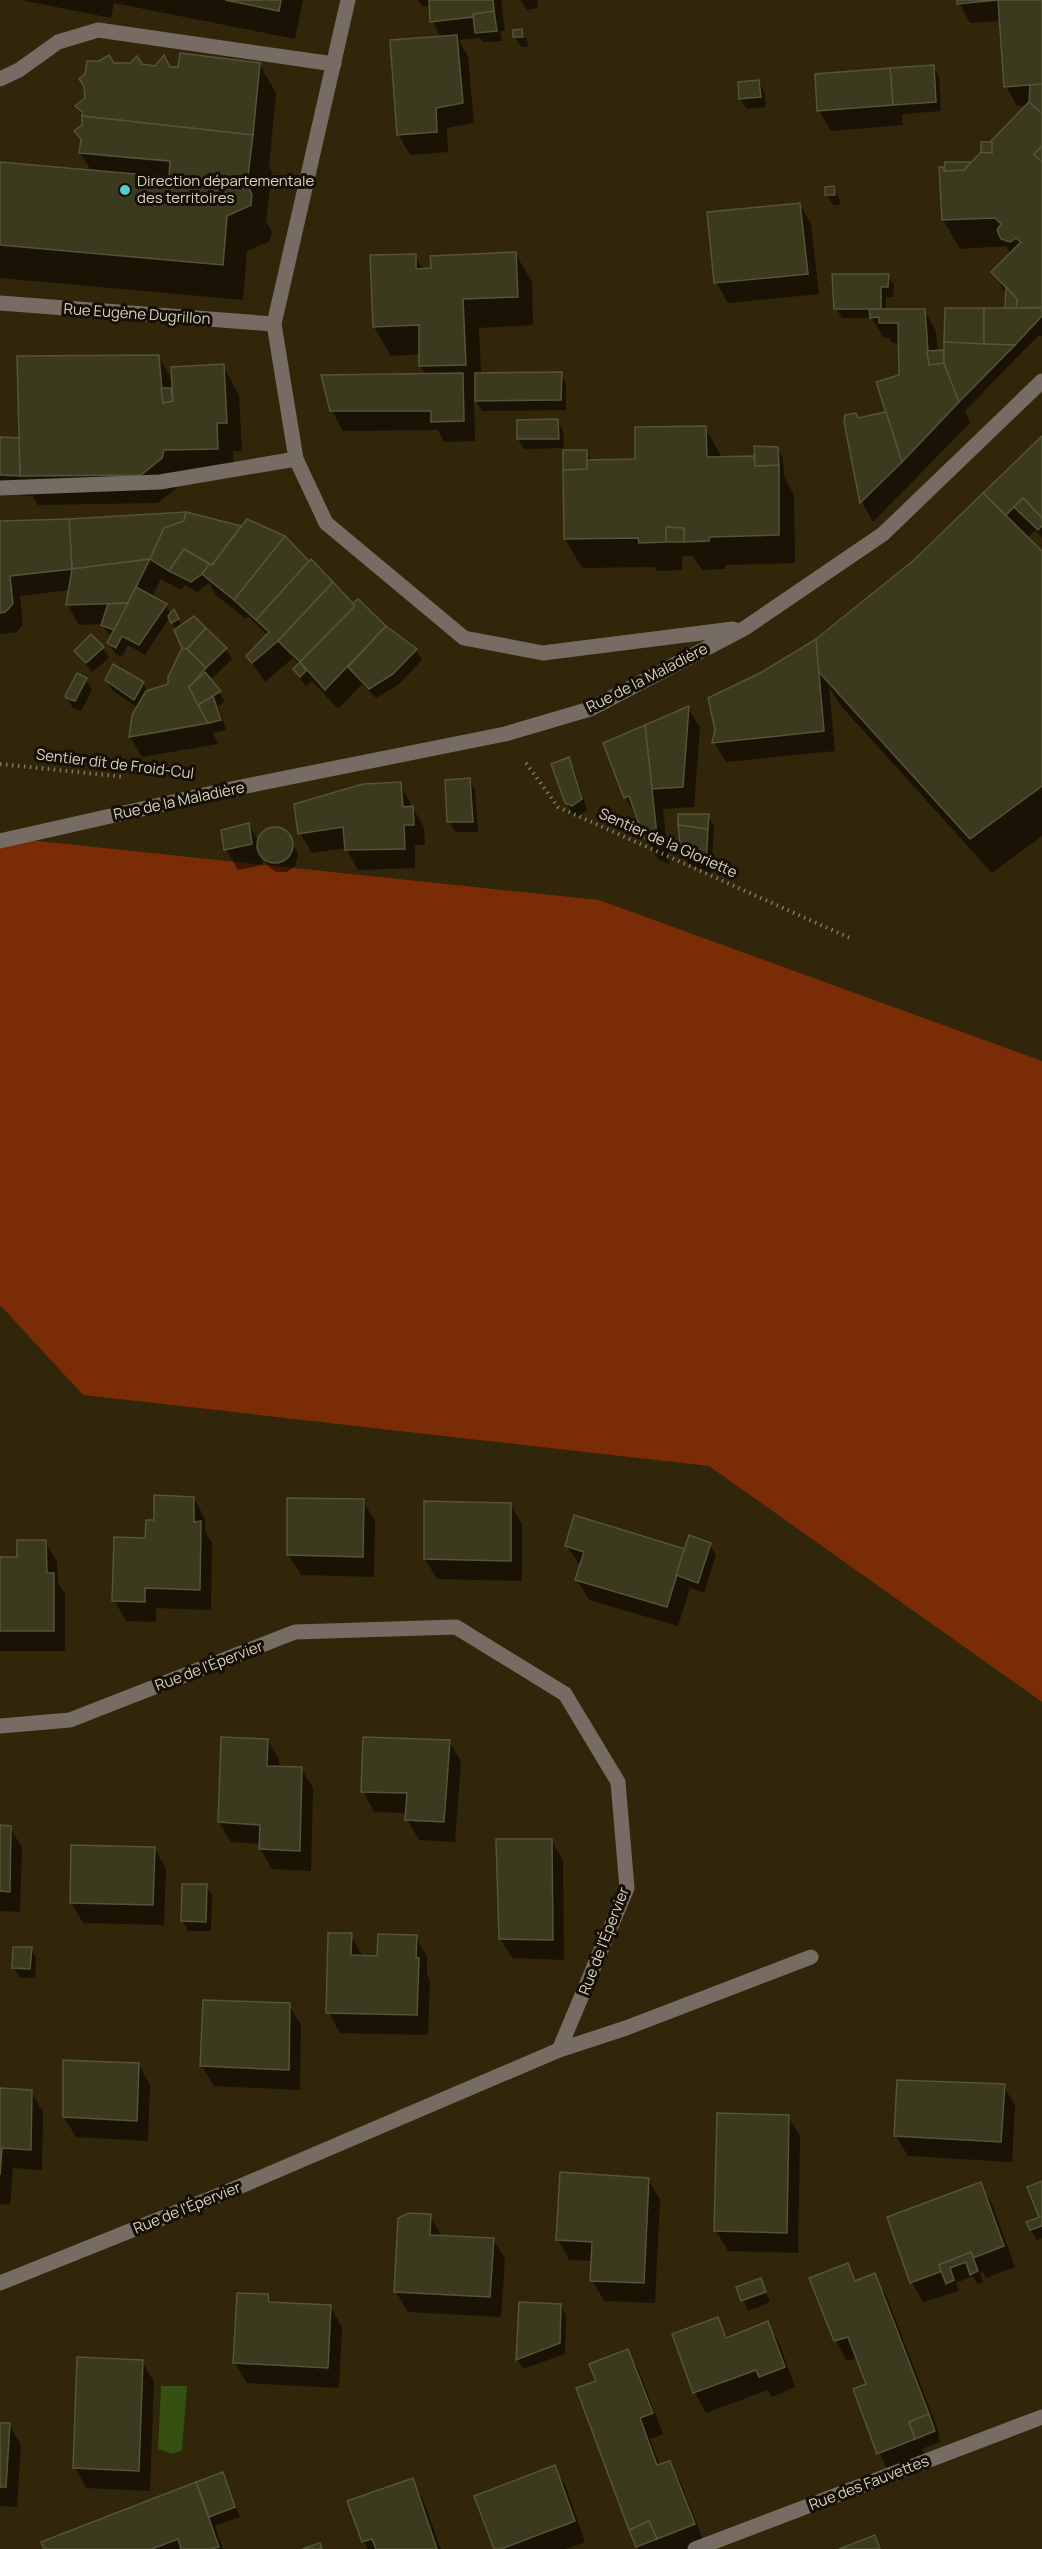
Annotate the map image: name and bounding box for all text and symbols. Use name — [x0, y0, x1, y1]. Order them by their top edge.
place label: Direction départementale des territoires — [137, 170, 314, 208]
marker: Direction départementale des territoires — [118, 183, 132, 197]
street label: Rue Eugène Dugrillon — [63, 298, 211, 329]
street label: Rue de la Maladière — [582, 638, 711, 717]
street label: Sentier dit de Froid-Cul — [35, 743, 195, 784]
street label: Rue de la Maladière — [111, 776, 247, 825]
street label: Sentier de la Gloriette — [596, 803, 741, 883]
street label: Rue de l'Épervier — [152, 1635, 266, 1696]
street label: Rue de l'Épervier — [573, 1883, 634, 1998]
street label: Rue de l'Épervier — [130, 2176, 244, 2239]
street label: Rue des Fauvettes — [806, 2450, 932, 2515]

